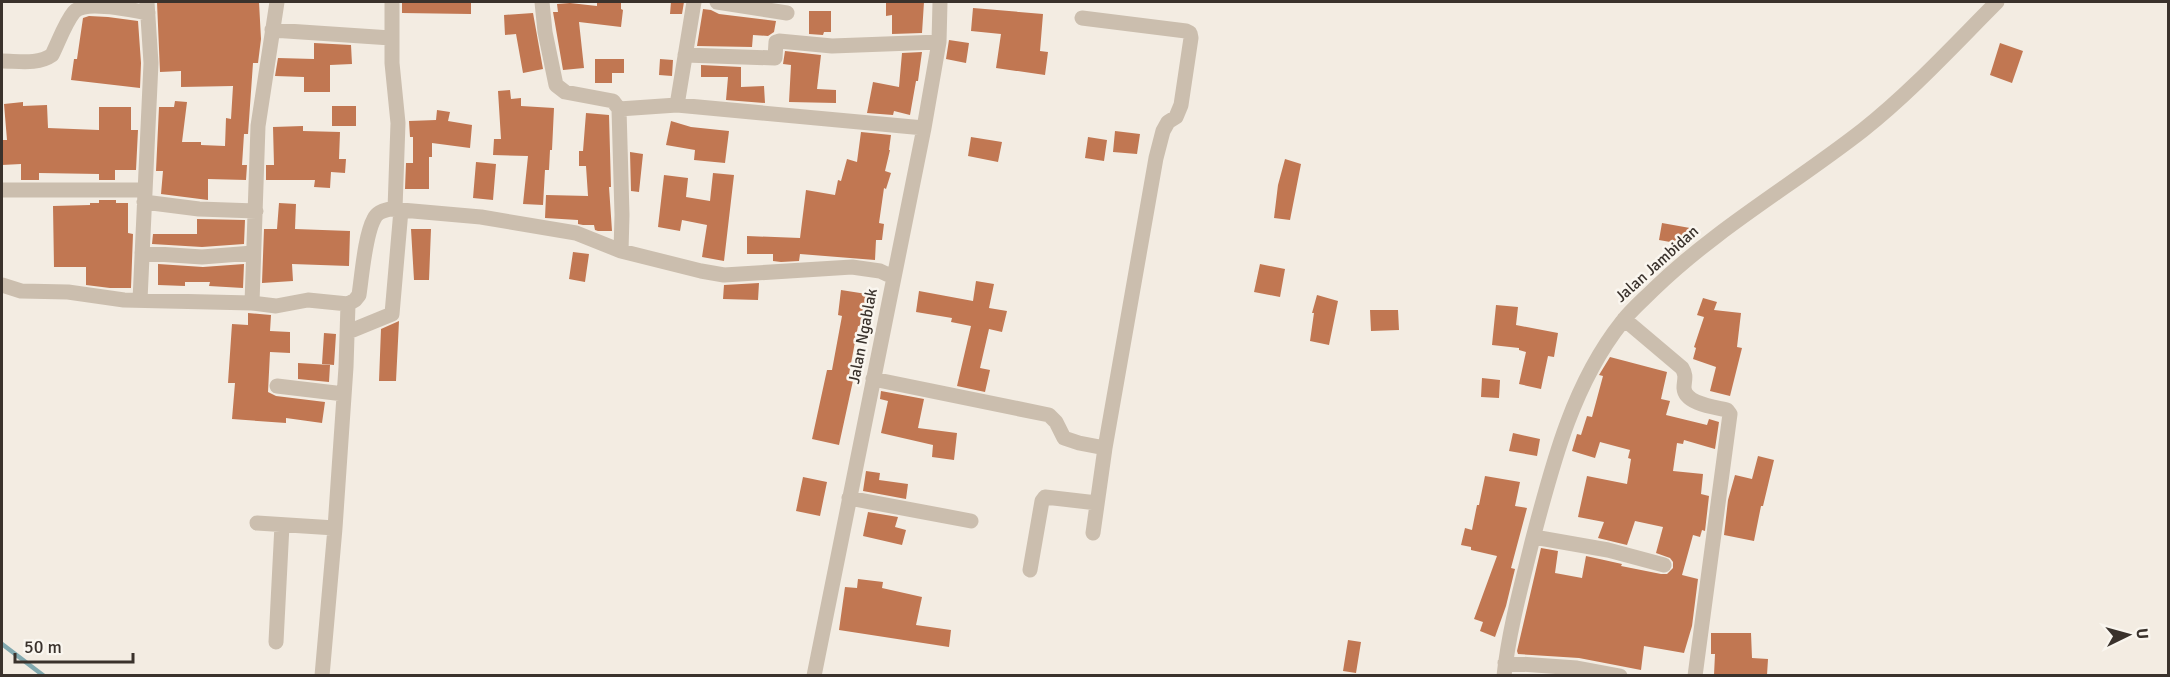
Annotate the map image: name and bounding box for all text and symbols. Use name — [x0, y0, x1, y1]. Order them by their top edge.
street label: Jalan Jambidan — [1611, 221, 1703, 307]
street label: Jalan Ngablak — [844, 287, 882, 385]
north arrow — [2098, 605, 2158, 665]
scale bar — [15, 626, 134, 664]
text: U — [2132, 628, 2152, 640]
text: 50 m — [24, 636, 62, 658]

